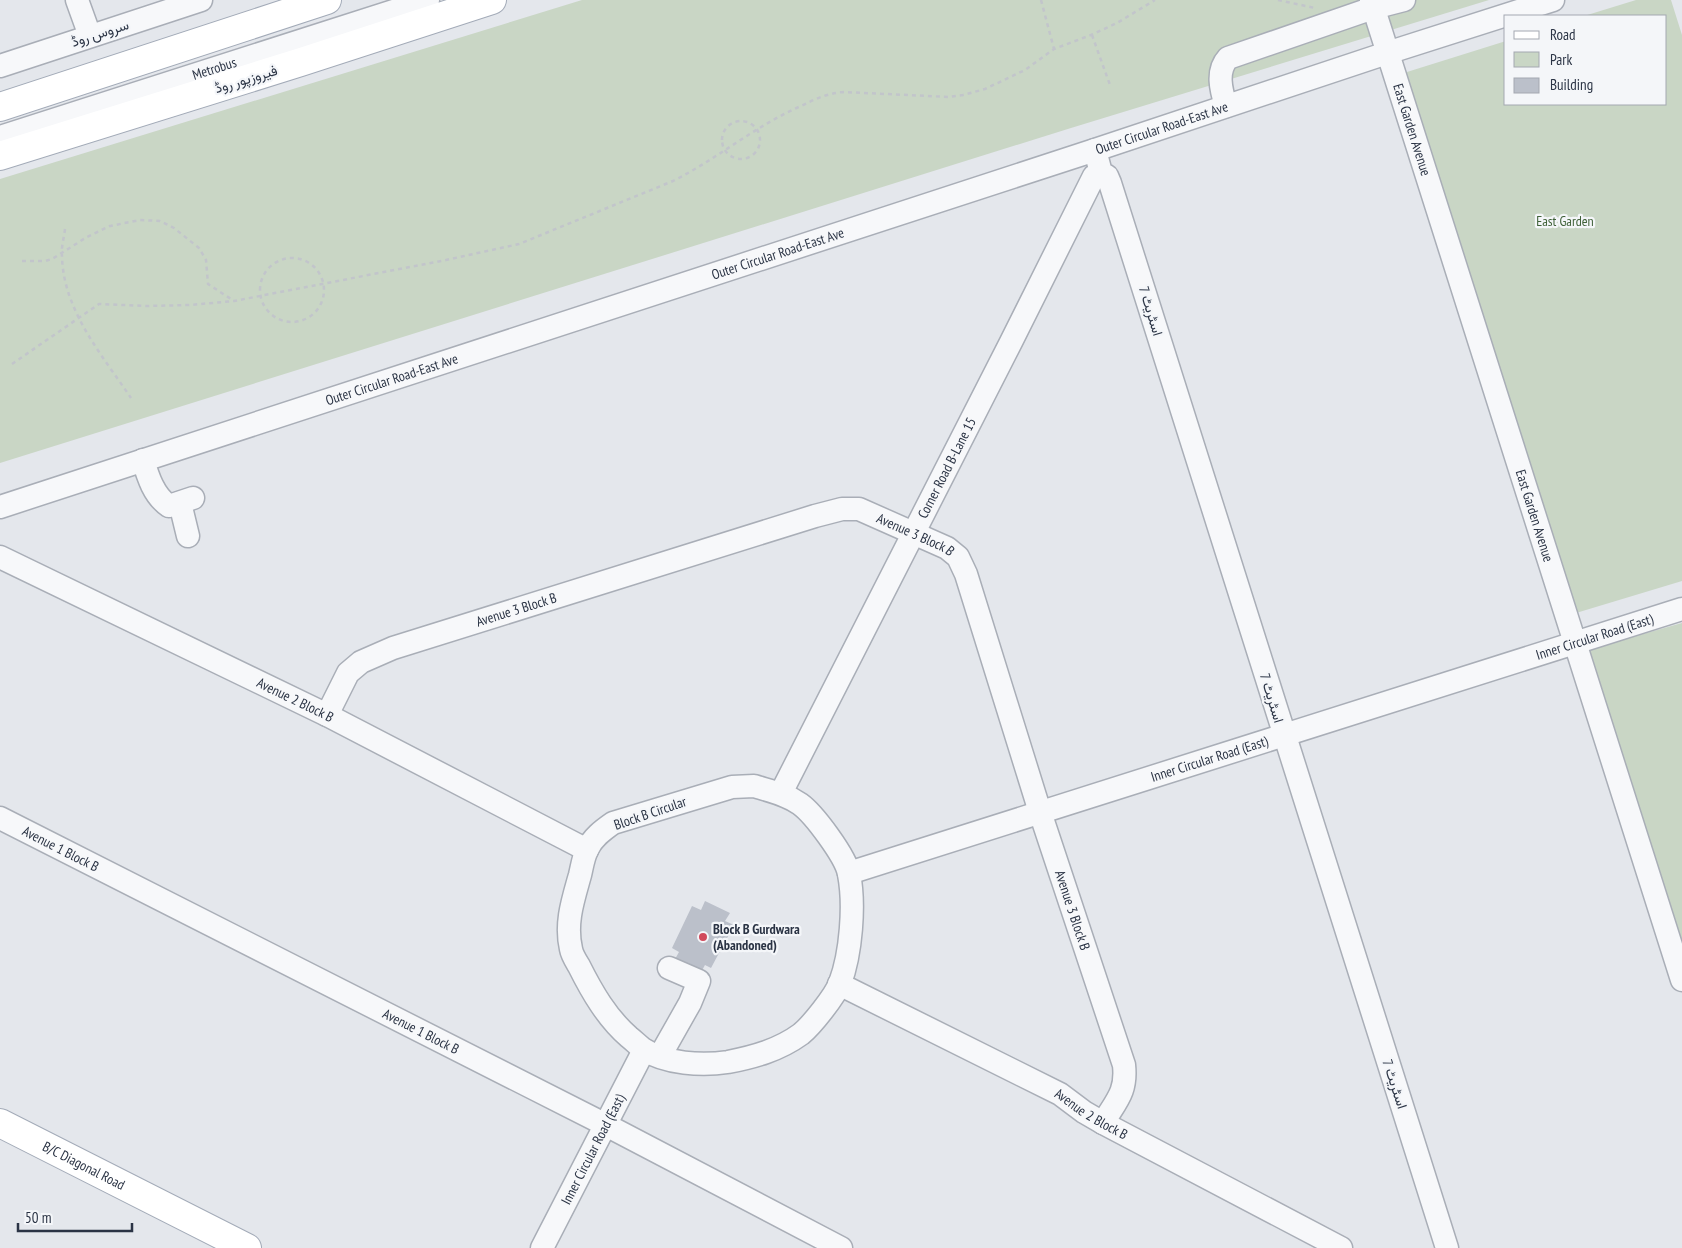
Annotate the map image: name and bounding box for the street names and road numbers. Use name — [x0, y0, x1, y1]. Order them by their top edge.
street label: سروس روڈ — [69, 15, 131, 51]
street label: Metrobus — [190, 53, 239, 84]
street label: فیروزپور روڈ — [212, 61, 280, 98]
street label: East Garden Avenue — [1389, 81, 1435, 178]
street label: Outer Circular Road-East Ave — [1093, 97, 1230, 158]
street label: Outer Circular Road-East Ave — [709, 223, 847, 283]
street label: اسٹریٹ 7 — [1135, 284, 1167, 338]
street label: Outer Circular Road-East Ave — [323, 349, 460, 409]
street label: Corner Road B-Lane 15 — [914, 414, 980, 521]
street label: East Garden Avenue — [1512, 467, 1558, 564]
street label: Avenue 3 Block B — [874, 509, 958, 560]
street label: Avenue 3 Block B — [474, 588, 559, 630]
street label: Inner Circular Road (East) — [1534, 610, 1656, 664]
street label: اسٹریٹ 7 — [1256, 671, 1288, 725]
street label: Avenue 2 Block B — [254, 673, 337, 726]
street label: Inner Circular Road (East) — [1149, 732, 1271, 786]
street label: Block B Circular — [611, 792, 689, 834]
street label: Avenue 1 Block B — [19, 822, 102, 876]
street label: Avenue 3 Block B — [1051, 868, 1094, 953]
street label: Avenue 1 Block B — [380, 1004, 462, 1058]
street label: اسٹریٹ 7 — [1379, 1057, 1411, 1111]
street label: Avenue 2 Block B — [1052, 1084, 1131, 1143]
street label: Inner Circular Road (East) — [557, 1090, 629, 1208]
street label: B/C Diagonal Road — [40, 1137, 128, 1194]

